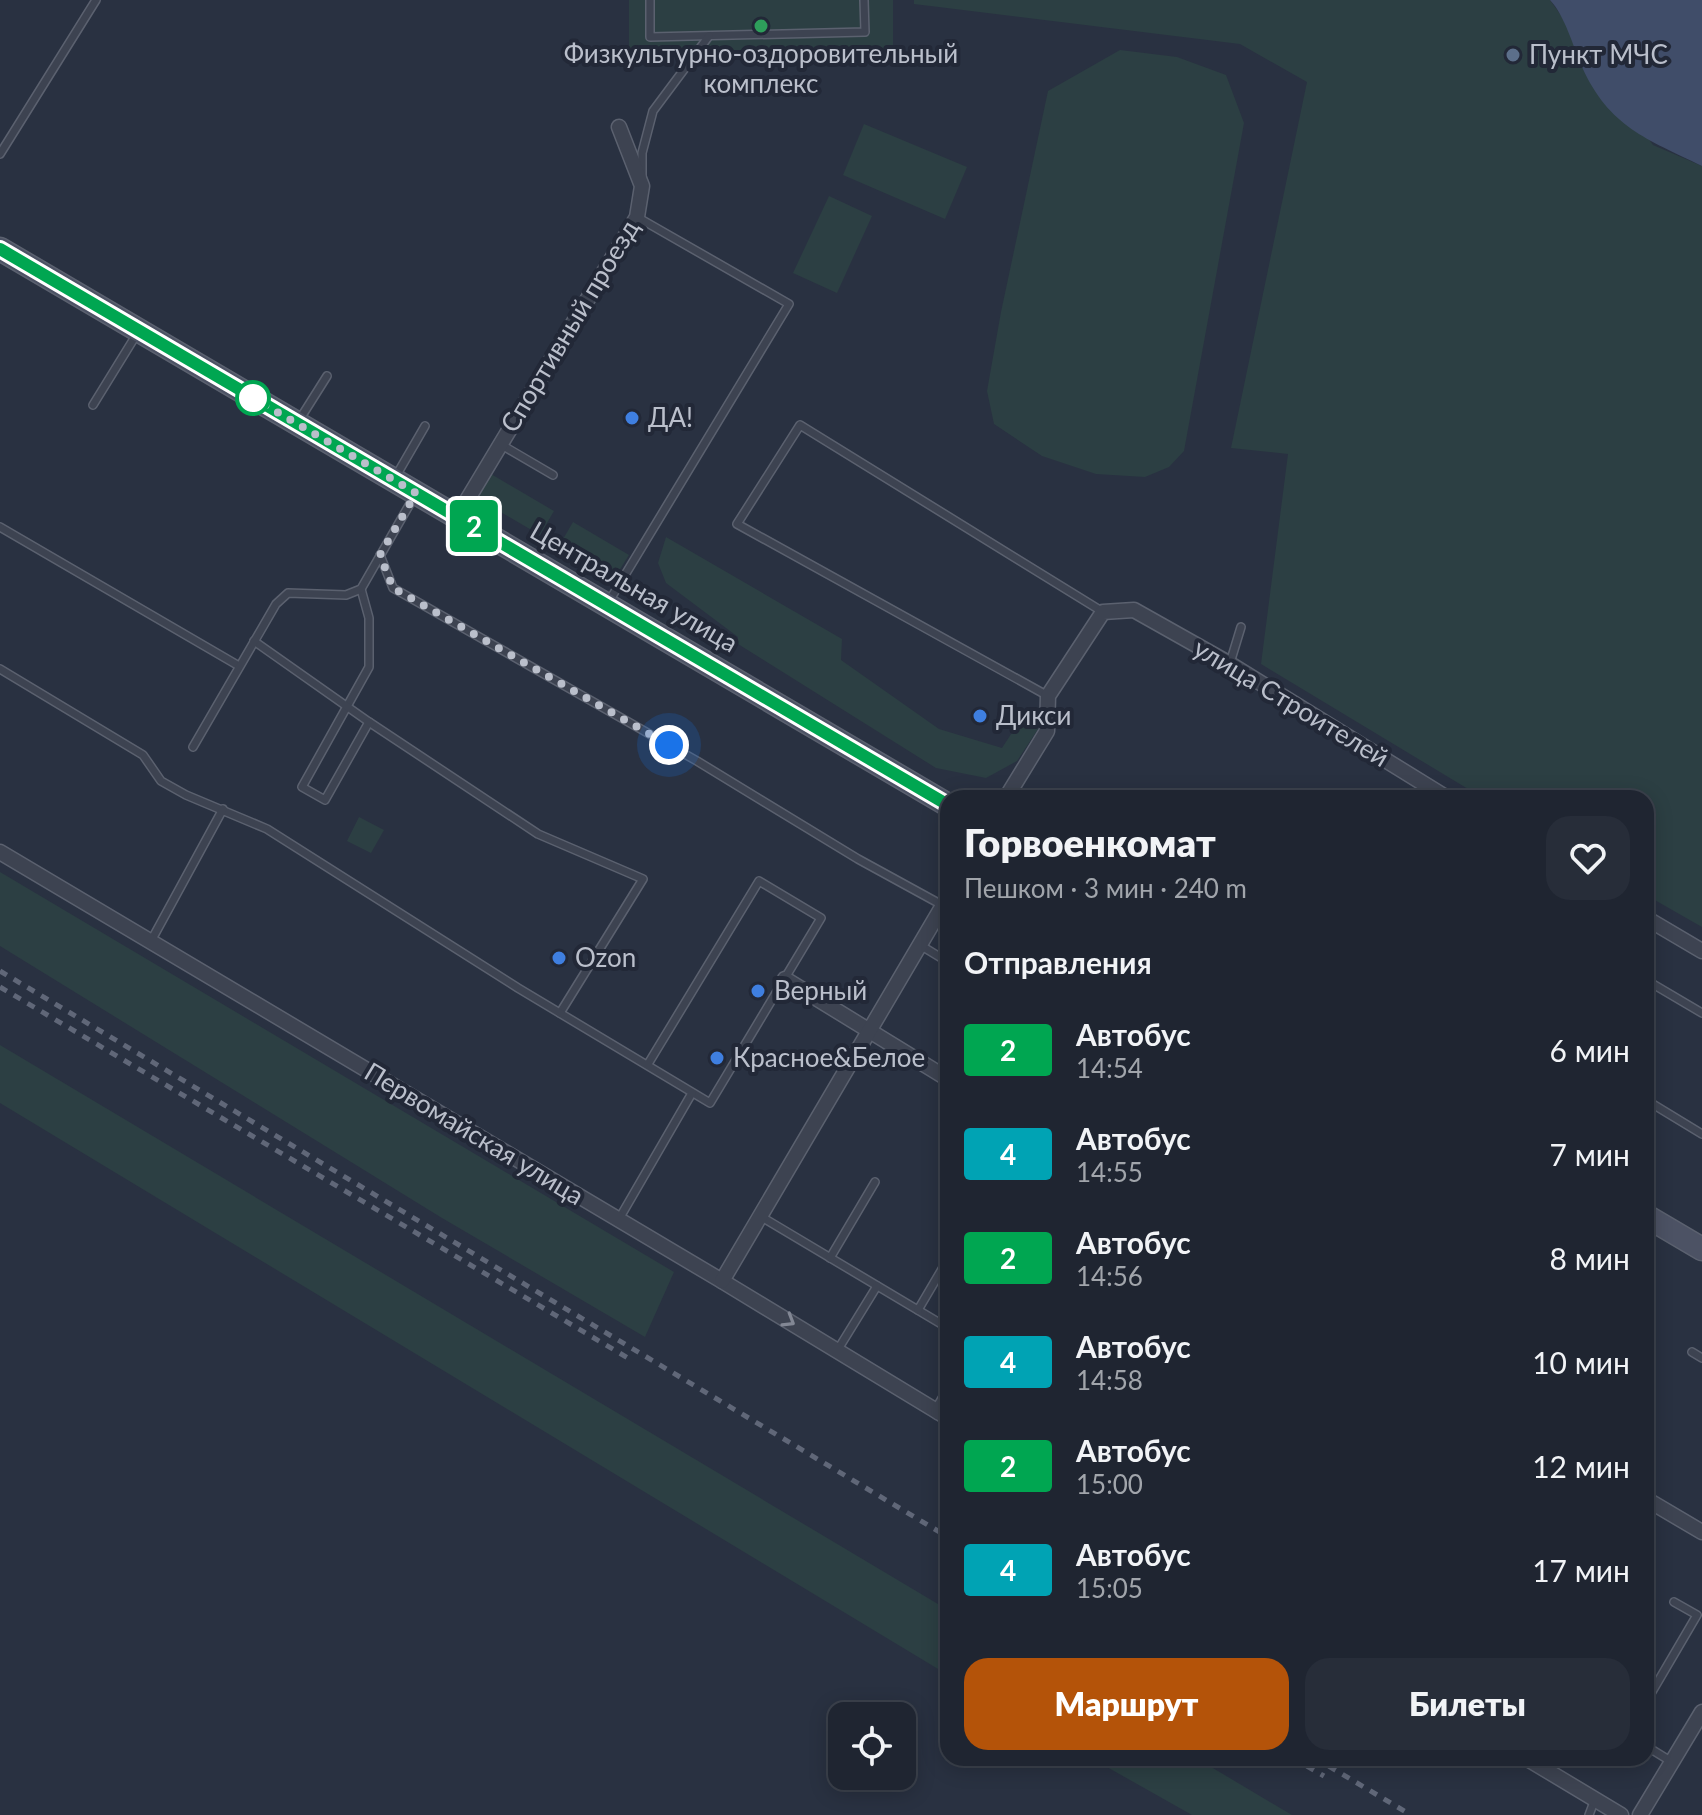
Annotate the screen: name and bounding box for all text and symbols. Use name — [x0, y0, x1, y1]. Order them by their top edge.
marker: Физкультурно-оздоровительный комплекс — [752, 17, 770, 35]
place label: Физкультурно-оздоровительный комплекс — [564, 37, 958, 99]
place label: Пункт МЧС — [1529, 38, 1668, 70]
marker: Пункт МЧС — [1504, 46, 1522, 64]
street label: Спортивный проезд — [493, 213, 645, 438]
unlabelled marker — [236, 381, 270, 415]
place label: ДА! — [648, 401, 693, 433]
marker: ДА! — [623, 409, 641, 427]
line badge: 2 — [448, 500, 500, 552]
text: 2 — [466, 509, 482, 543]
street label: Центральная улица — [525, 514, 744, 659]
street label: улица Строителей — [1188, 631, 1395, 773]
place label: Дикси — [996, 699, 1071, 731]
marker: Дикси — [971, 707, 989, 725]
your location — [649, 725, 689, 765]
button: heart — [1546, 816, 1630, 900]
text: Горвоенкомат — [964, 819, 1216, 865]
text: Пешком · 3 мин · 240 m — [964, 872, 1247, 904]
place label: Ozon — [575, 941, 636, 973]
text: Отправления — [964, 944, 1152, 980]
marker: Ozon — [550, 949, 568, 967]
place label: Верный — [774, 974, 867, 1006]
marker: Верный — [749, 982, 767, 1000]
text: Автобус — [1076, 1016, 1191, 1052]
text: 6 мин — [1550, 1032, 1630, 1068]
text: 2 — [1000, 1033, 1016, 1067]
place label: Красное&Белое — [733, 1041, 925, 1073]
marker: Красное&Белое — [708, 1049, 726, 1067]
text: 14:54 — [1076, 1052, 1143, 1084]
street label: Первомайская улица — [359, 1055, 590, 1211]
text: Автобус — [1076, 1120, 1191, 1156]
text: 7 мин — [1550, 1136, 1630, 1172]
text: 4 — [1000, 1137, 1016, 1171]
text: 14:55 — [1076, 1156, 1143, 1188]
text: Автобус — [1076, 1224, 1191, 1260]
text: 8 мин — [1550, 1240, 1630, 1276]
text: 2 — [1000, 1241, 1016, 1275]
text: 14:56 — [1076, 1260, 1143, 1292]
one-way arrow — [780, 1312, 794, 1327]
text: Автобус — [1076, 1328, 1191, 1364]
text: 10 мин — [1532, 1344, 1630, 1380]
text: 4 — [1000, 1345, 1016, 1379]
text: 14:58 — [1076, 1364, 1143, 1396]
text: Автобус — [1076, 1432, 1191, 1468]
text: 12 мин — [1532, 1448, 1630, 1484]
text: 2 — [1000, 1449, 1016, 1483]
text: 15:00 — [1076, 1468, 1143, 1500]
text: Автобус — [1076, 1536, 1191, 1572]
text: 17 мин — [1532, 1552, 1630, 1588]
text: 4 — [1000, 1553, 1016, 1587]
text: 15:05 — [1076, 1572, 1143, 1604]
button: Маршрут — [964, 1658, 1289, 1750]
button: Билеты — [1305, 1658, 1630, 1750]
map controls — [828, 1702, 916, 1790]
button: locate — [828, 1702, 916, 1790]

